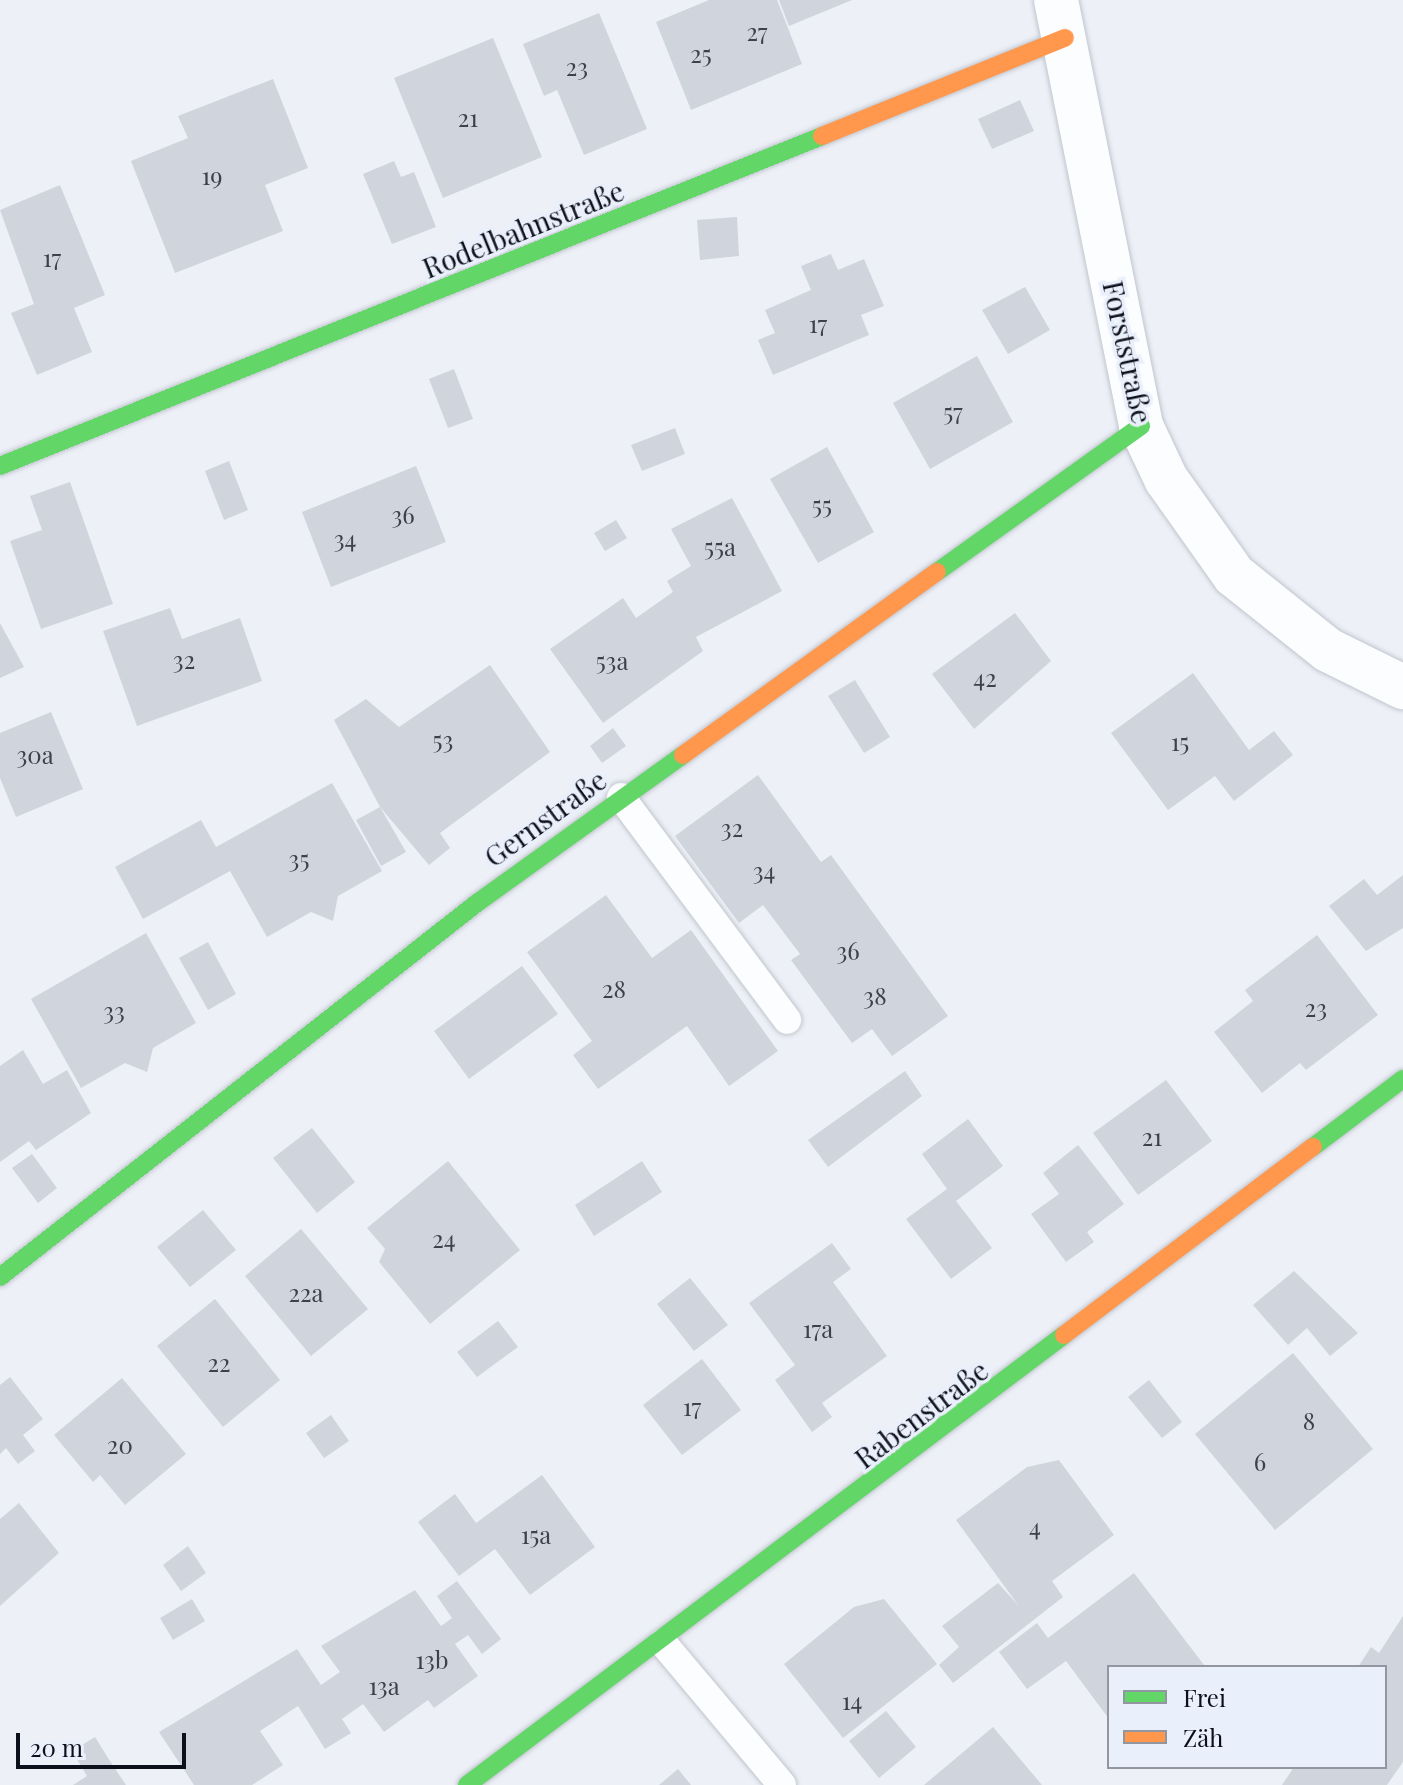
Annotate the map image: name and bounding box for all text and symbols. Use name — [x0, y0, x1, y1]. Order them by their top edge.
house number: 27 — [746, 18, 768, 46]
house number: 25 — [690, 40, 712, 68]
house number: 23 — [566, 53, 588, 81]
house number: 21 — [458, 104, 478, 132]
house number: 19 — [201, 162, 223, 190]
street label: Rodelbahnstraße — [417, 173, 629, 285]
house number: 17 — [43, 244, 61, 272]
street label: Forststraße — [1097, 278, 1159, 426]
house number: 17 — [809, 310, 827, 338]
house number: 57 — [943, 398, 963, 426]
house number: 55 — [812, 491, 832, 519]
house number: 36 — [391, 501, 415, 529]
house number: 34 — [334, 525, 356, 553]
house number: 55a — [704, 533, 736, 561]
house number: 32 — [173, 646, 195, 674]
house number: 53a — [596, 647, 628, 675]
house number: 42 — [973, 664, 997, 692]
house number: 53 — [433, 726, 453, 754]
house number: 15 — [1171, 728, 1189, 756]
house number: 30a — [16, 741, 54, 769]
street label: Gernstraße — [478, 763, 612, 873]
house number: 32 — [721, 814, 743, 842]
house number: 35 — [289, 845, 309, 873]
house number: 34 — [753, 857, 775, 885]
house number: 36 — [836, 937, 860, 965]
house number: 28 — [602, 975, 626, 1003]
house number: 38 — [863, 982, 887, 1010]
house number: 23 — [1305, 994, 1327, 1022]
house number: 33 — [103, 997, 125, 1025]
house number: 21 — [1142, 1123, 1162, 1151]
house number: 24 — [432, 1225, 456, 1253]
house number: 22a — [289, 1279, 323, 1307]
house number: 17a — [803, 1315, 833, 1343]
house number: 22 — [208, 1349, 230, 1377]
street label: Rabenstraße — [848, 1353, 994, 1475]
house number: 17 — [683, 1393, 701, 1421]
house number: 8 — [1303, 1407, 1315, 1435]
house number: 20 — [107, 1431, 133, 1459]
house number: 6 — [1254, 1448, 1266, 1476]
house number: 4 — [1029, 1513, 1041, 1541]
house number: 15a — [521, 1521, 551, 1549]
house number: 13b — [416, 1646, 448, 1674]
legend — [1107, 1665, 1387, 1769]
house number: 13a — [368, 1672, 400, 1700]
text: Frei — [1183, 1681, 1226, 1713]
house number: 14 — [842, 1687, 862, 1715]
scale bar — [20, 1717, 190, 1767]
text: Zäh — [1183, 1721, 1223, 1753]
text: 20 m — [30, 1731, 83, 1763]

